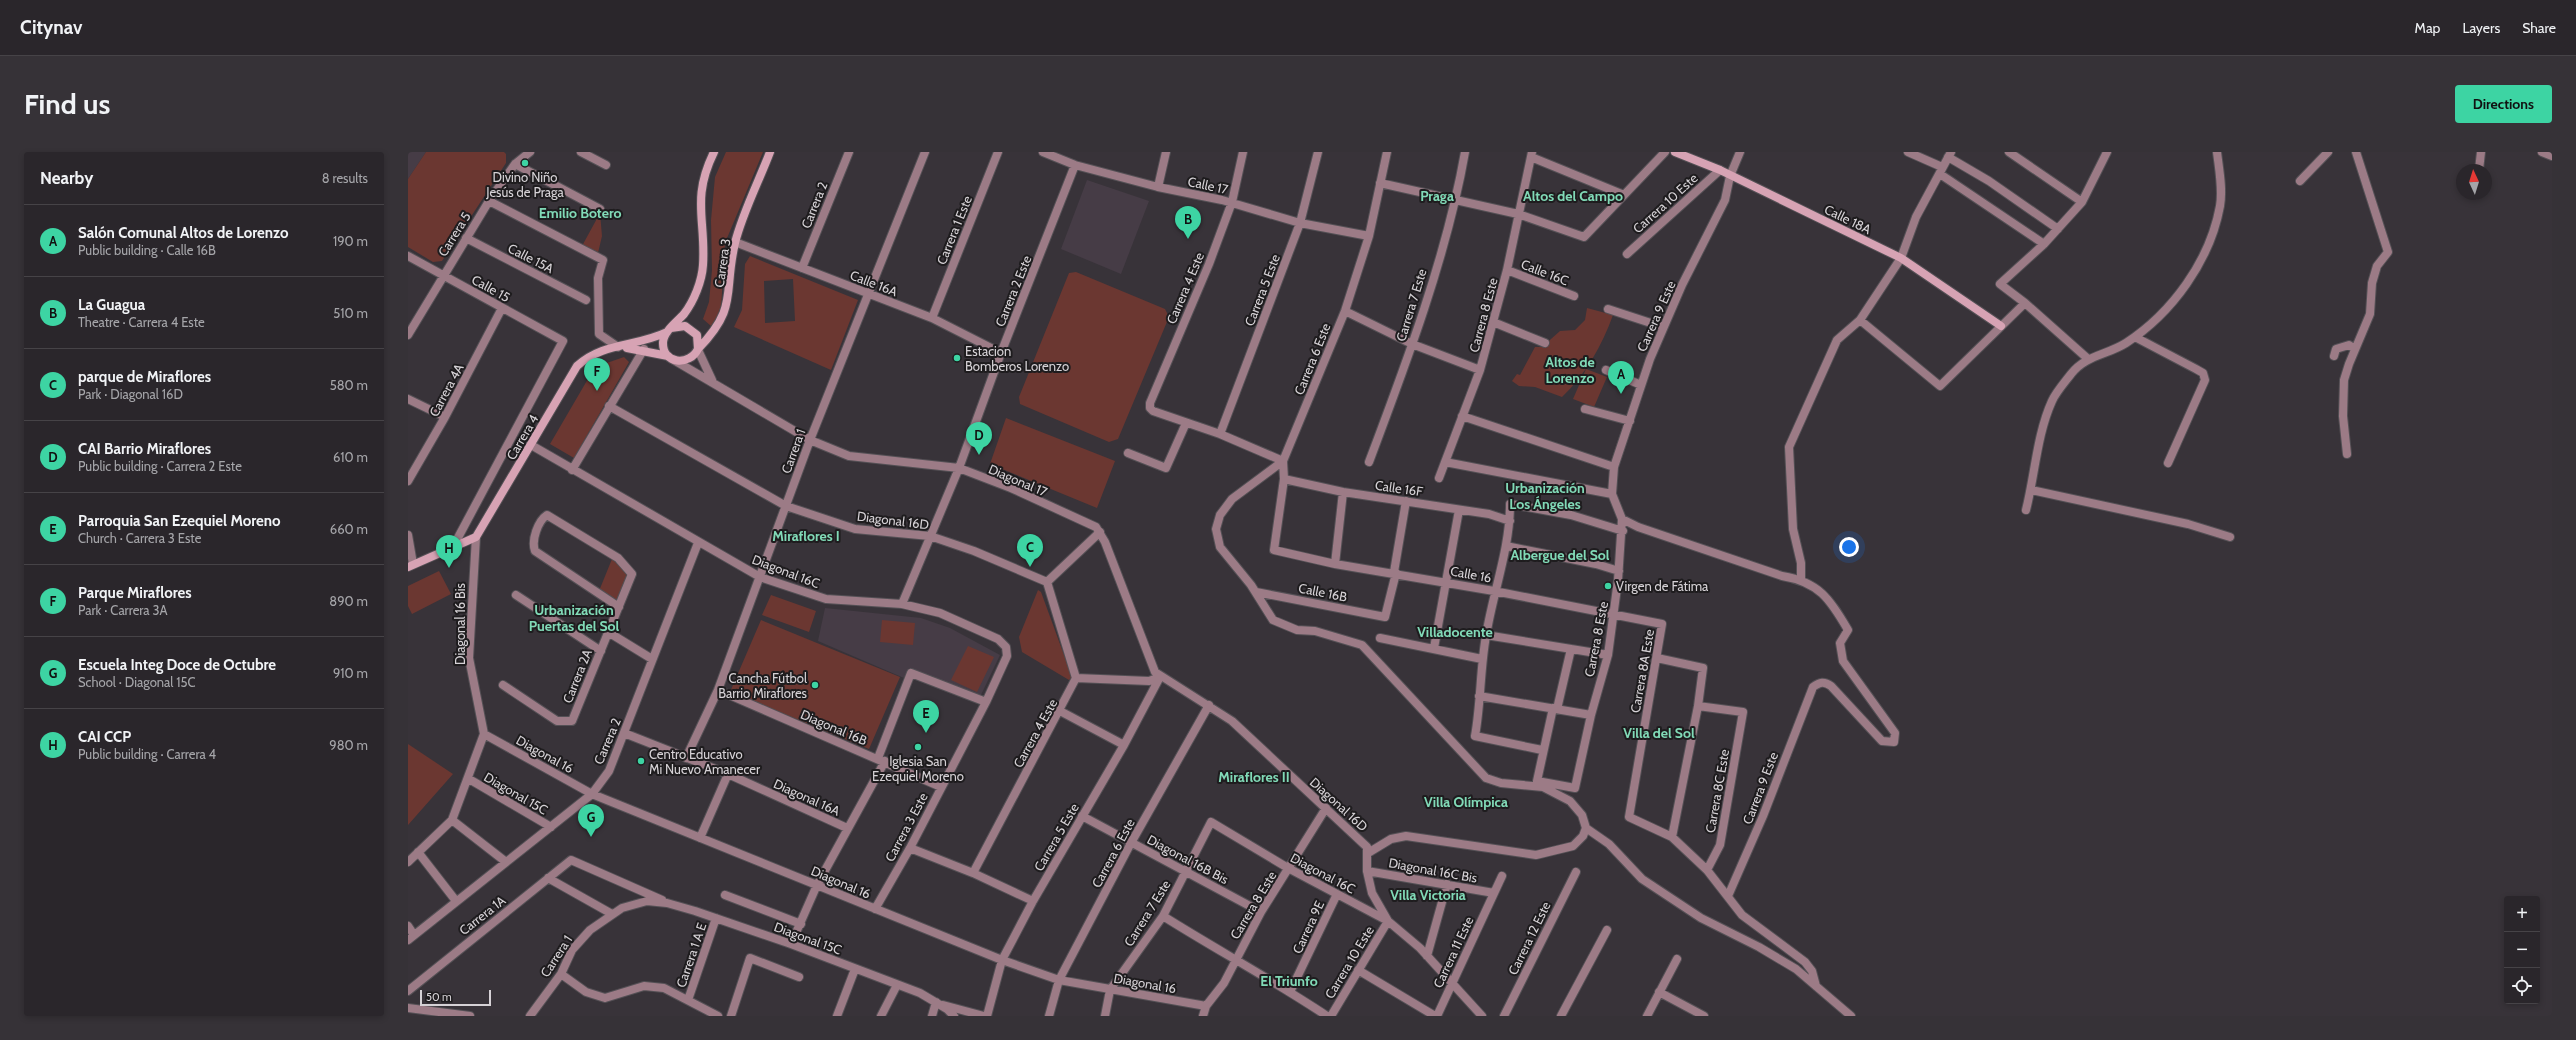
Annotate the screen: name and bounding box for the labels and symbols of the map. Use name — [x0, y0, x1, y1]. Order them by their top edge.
marker: Divino Niño Jesús de Praga — [520, 158, 530, 168]
north arrow — [2456, 164, 2492, 200]
place label: Divino Niño Jesús de Praga — [485, 169, 564, 200]
street label: Carrera 10 Este — [1629, 169, 1701, 236]
street label: Calle 17 — [1186, 173, 1230, 197]
street label: Carrera 2 — [797, 179, 831, 231]
district label: Praga — [1420, 187, 1454, 205]
district label: Altos del Campo — [1523, 187, 1623, 205]
street label: Carrera 1 Este — [933, 193, 975, 267]
street label: Calle 18A — [1822, 201, 1874, 237]
district label: Emilio Botero — [539, 204, 621, 222]
pin: B — [1175, 206, 1201, 239]
street label: Carrera 5 — [434, 209, 474, 259]
street label: Carrera 3 — [711, 238, 733, 288]
street label: Calle 15A — [505, 240, 557, 276]
street label: Carrera 4 Este — [1163, 250, 1207, 326]
street label: Carrera 5 Este — [1241, 252, 1283, 328]
street label: Carrera 2 Este — [991, 253, 1035, 329]
street label: Calle 16C — [1519, 256, 1571, 288]
street label: Carrera 7 Este — [1392, 266, 1430, 343]
street label: Calle 16A — [848, 267, 900, 299]
street label: Calle 15 — [469, 271, 513, 305]
street label: Carrera 8 Este — [1465, 276, 1501, 354]
street label: Carrera 9 Este — [1633, 278, 1679, 354]
street label: Carrera 6 Este — [1290, 320, 1334, 397]
place label: Estacion Bomberos Lorenzo — [965, 343, 1069, 374]
marker: Estacion Bomberos Lorenzo — [952, 353, 962, 363]
district label: Altos de Lorenzo — [1545, 353, 1595, 387]
pin: F — [584, 358, 610, 391]
street label: Carrera 4A — [425, 361, 467, 419]
pin: A — [1608, 361, 1634, 394]
street label: Carrera 4 — [503, 411, 542, 463]
pin: D — [966, 422, 992, 455]
street label: Carrera 1 — [778, 426, 808, 476]
street label: Diagonal 17 — [986, 460, 1050, 500]
street label: Calle 16F — [1374, 477, 1424, 499]
district label: Urbanización Los Ángeles — [1505, 479, 1585, 513]
street label: Diagonal 16D — [856, 508, 930, 532]
district label: Miraflores I — [772, 527, 840, 545]
pin: C — [1017, 534, 1043, 567]
pin: H — [436, 535, 462, 568]
your location — [1839, 537, 1859, 557]
district label: Albergue del Sol — [1511, 546, 1610, 564]
street label: Diagonal 16C — [750, 551, 822, 591]
street label: Calle 16 — [1449, 563, 1493, 585]
place label: Virgen de Fátima — [1616, 578, 1709, 594]
street label: Calle 16B — [1297, 579, 1349, 605]
marker: Virgen de Fátima — [1603, 581, 1613, 591]
street label: Diagonal 16 Bis — [452, 582, 468, 665]
street label: Carrera 8 Este — [1581, 600, 1611, 678]
district label: Urbanización Puertas del Sol — [529, 601, 620, 635]
district label: Villadocente — [1417, 623, 1493, 641]
street label: Carrera 8A Este — [1627, 628, 1657, 714]
street label: Carrera 2A — [559, 647, 595, 705]
place label: Cancha Fútbol Barrio Miraflores — [718, 670, 808, 701]
marker: Cancha Fútbol Barrio Miraflores — [810, 680, 820, 690]
street label: Carrera 4 Este — [1010, 696, 1061, 770]
pin: E — [913, 700, 939, 733]
street label: Diagonal 16B — [798, 706, 870, 748]
street label: Carrera 2 — [590, 715, 624, 767]
district label: Villa del Sol — [1623, 724, 1695, 742]
street label: Diagonal 16 — [514, 732, 576, 776]
marker: Iglesia San Ezequiel Moreno — [913, 742, 923, 752]
place label: Centro Educativo Mi Nuevo Amanecer — [649, 746, 761, 777]
street label: Carrera 8C Este — [1702, 748, 1732, 834]
street label: Carrera 9 Este — [1739, 749, 1781, 826]
place label: Iglesia San Ezequiel Moreno — [872, 753, 964, 784]
marker: Centro Educativo Mi Nuevo Amanecer — [636, 756, 646, 766]
street label: Diagonal 15C — [481, 768, 551, 818]
district label: Miraflores II — [1218, 768, 1290, 786]
street label: Diagonal 16D — [1307, 774, 1371, 834]
street label: Diagonal 16A — [771, 775, 843, 819]
street label: Carrera 3 Este — [881, 790, 931, 864]
district label: Villa Olímpica — [1424, 793, 1508, 811]
street label: Carrera 5 Este — [1030, 800, 1082, 874]
pin: G — [578, 804, 604, 837]
street label: Carrera 6 Este — [1088, 815, 1138, 890]
street label: Diagonal 16B Bis — [1145, 831, 1232, 887]
street label: Diagonal 16C — [1288, 849, 1358, 897]
street label: Diagonal 16C Bis — [1387, 854, 1479, 886]
street label: Diagonal 16 — [809, 862, 873, 902]
street label: Carrera 8 Este — [1226, 868, 1280, 942]
street label: Carrera 7 Este — [1120, 877, 1174, 949]
district label: Villa Victoria — [1390, 886, 1466, 904]
street label: Carrera 1A — [456, 892, 508, 938]
street label: Carrera 9E — [1289, 898, 1327, 956]
street label: Carrera 12 Este — [1504, 898, 1554, 977]
street label: Carrera 11 Este — [1429, 913, 1477, 990]
street label: Diagonal 15C — [772, 918, 844, 958]
street label: Carrera 1 A E — [672, 921, 710, 989]
street label: Carrera 10 Este — [1321, 922, 1377, 1001]
street label: Carrera 1 — [537, 932, 575, 980]
street label: Diagonal 16 — [1113, 970, 1177, 996]
district label: El Triunfo — [1260, 972, 1318, 990]
scale bar — [420, 988, 491, 1007]

